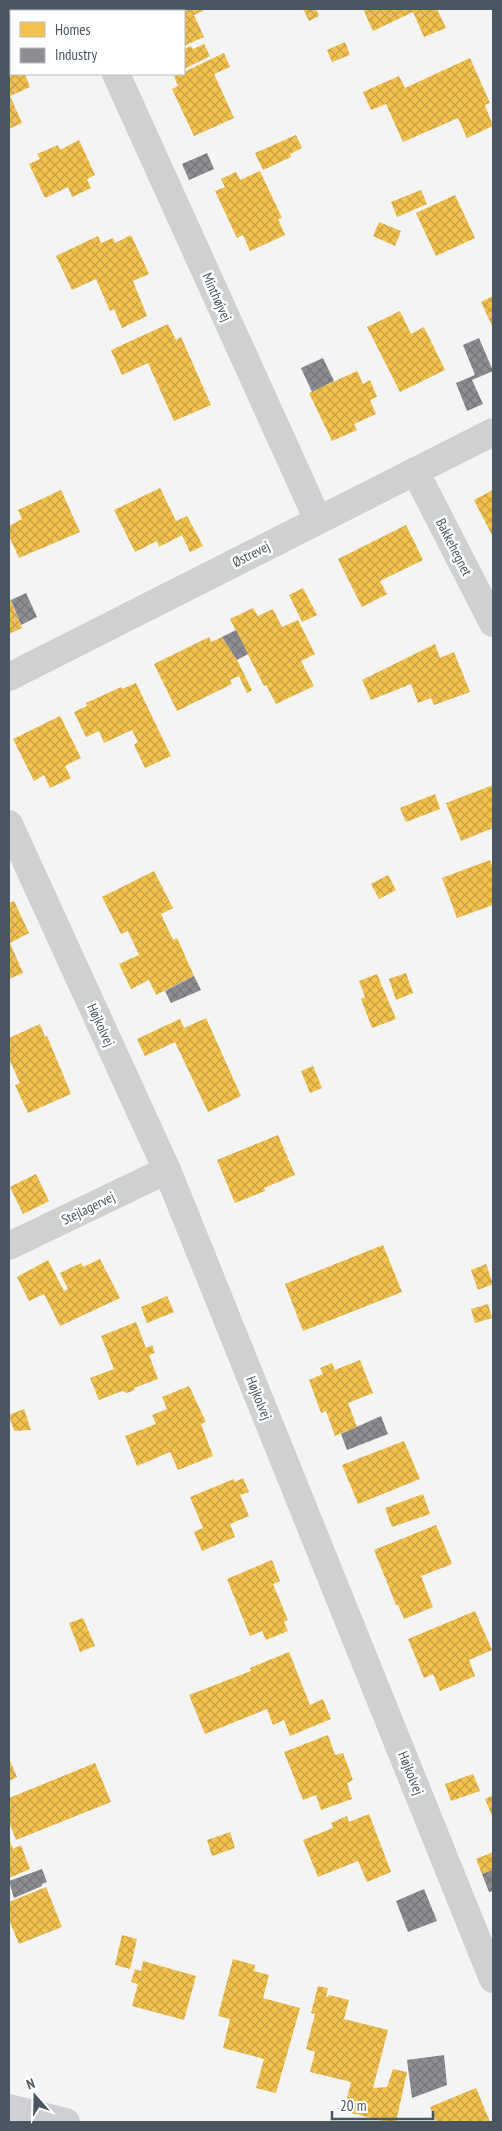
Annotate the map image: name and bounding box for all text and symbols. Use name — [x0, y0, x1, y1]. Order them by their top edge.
legend — [10, 10, 185, 75]
text: Homes — [55, 20, 91, 39]
text: Industry — [55, 45, 97, 64]
street label: Minthøjvej — [198, 270, 236, 324]
street label: Bakkehegnet — [432, 515, 476, 579]
street label: Østrevej — [229, 537, 273, 571]
street label: Højkolvej — [83, 1001, 119, 1049]
street label: Stejlagervej — [58, 1187, 118, 1229]
street label: Højkolvej — [242, 1374, 276, 1422]
street label: Højkolvej — [394, 1749, 428, 1797]
north arrow — [10, 2071, 60, 2121]
text: N — [24, 2074, 37, 2094]
scale bar — [332, 2088, 433, 2120]
text: 20 m — [340, 2096, 366, 2115]

